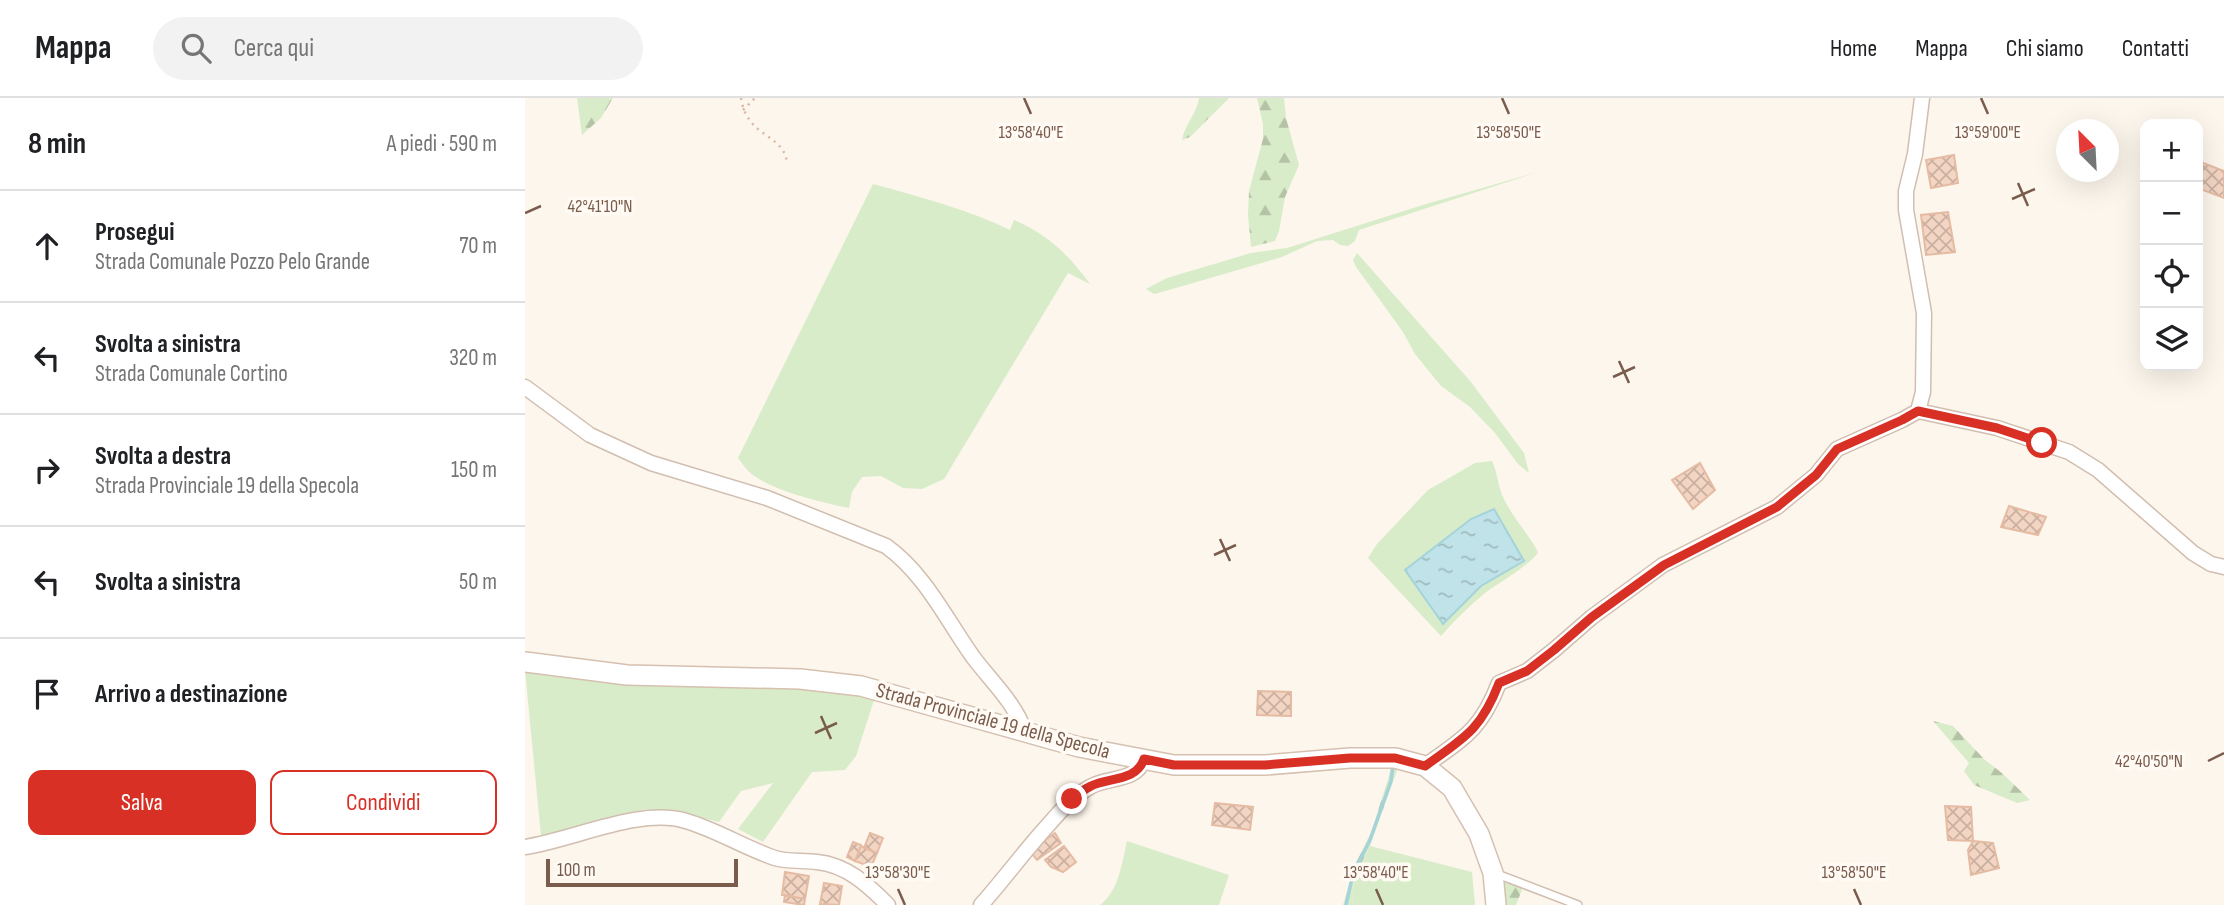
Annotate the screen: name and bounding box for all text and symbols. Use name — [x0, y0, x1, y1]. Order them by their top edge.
search box — [153, 17, 643, 80]
text: Mappa — [35, 28, 111, 68]
icon: search — [177, 29, 215, 67]
text: Cerca qui — [233, 33, 314, 64]
text: Home — [1830, 34, 1877, 63]
text: Mappa — [1915, 34, 1968, 63]
text: Chi siamo — [2006, 34, 2084, 63]
text: Contatti — [2122, 34, 2189, 63]
north arrow — [2056, 119, 2119, 182]
map controls — [2140, 119, 2203, 371]
button: + — [2140, 119, 2203, 182]
text: 13°58'40"E — [998, 122, 1064, 143]
text: 13°58'50"E — [1477, 122, 1541, 143]
text: 13°59'00"E — [1955, 122, 2021, 143]
text: 8 min — [28, 126, 86, 162]
text: A piedi · 590 m — [387, 130, 497, 158]
button: − — [2140, 182, 2203, 245]
text: 42°41'10"N — [567, 196, 633, 217]
text: Prosegui — [95, 217, 174, 248]
icon: ahead — [28, 227, 66, 265]
text: 70 m — [459, 232, 497, 260]
button: locate — [2140, 245, 2203, 308]
text: Strada Comunale Pozzo Pelo Grande — [95, 248, 370, 276]
button: layers — [2140, 308, 2203, 371]
text: Svolta a sinistra — [95, 329, 241, 360]
icon: left — [28, 339, 66, 377]
text: 320 m — [449, 344, 497, 372]
text: Strada Comunale Cortino — [95, 360, 288, 388]
route start — [2026, 427, 2057, 458]
text: Svolta a destra — [95, 441, 231, 472]
icon: right — [28, 451, 66, 489]
text: 150 m — [451, 456, 497, 484]
text: Strada Provinciale 19 della Specola — [95, 472, 359, 500]
icon: left — [28, 563, 66, 601]
text: Svolta a sinistra — [95, 567, 241, 598]
text: 50 m — [459, 568, 497, 596]
icon: arrive — [28, 675, 66, 713]
street label: Strada Provinciale 19 della Specola — [873, 678, 1113, 764]
text: Arrivo a destinazione — [95, 679, 288, 710]
text: 42°40'50"N — [2115, 751, 2183, 772]
button: Salva — [28, 770, 256, 835]
button: Condividi — [270, 770, 497, 835]
route end — [1056, 783, 1087, 814]
scale bar — [546, 856, 739, 888]
text: 100 m — [557, 859, 596, 882]
text: 13°58'30"E — [865, 862, 931, 883]
text: 13°58'40"E — [1343, 862, 1409, 883]
text: 13°58'50"E — [1822, 862, 1886, 883]

